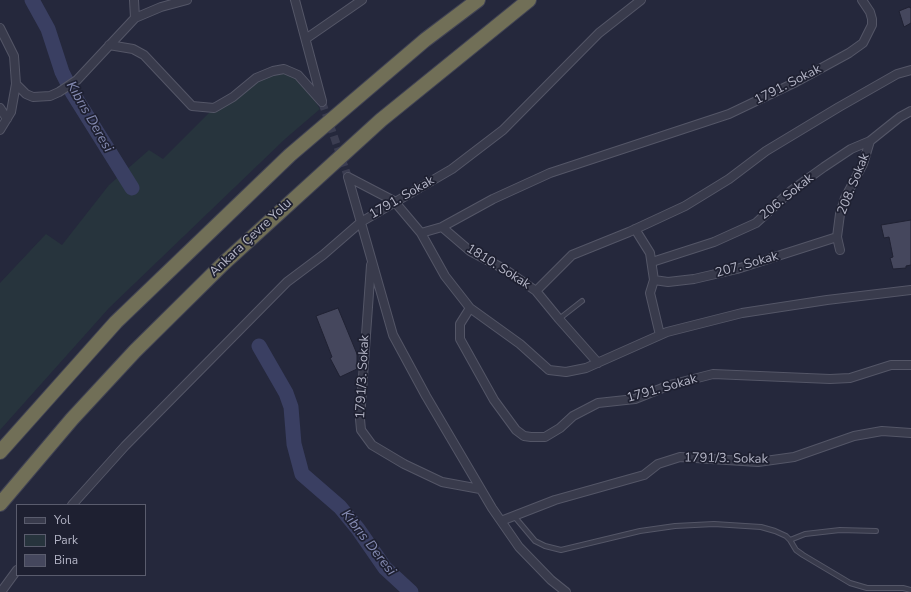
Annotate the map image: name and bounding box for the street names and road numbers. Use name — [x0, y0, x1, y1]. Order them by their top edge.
street label: 1791. Sokak — [752, 62, 824, 108]
street label: 208. Sokak — [835, 151, 873, 217]
street label: 206. Sokak — [757, 171, 817, 223]
street label: 1791. Sokak — [367, 173, 437, 223]
street label: Ankara Çevre Yolu — [207, 196, 295, 280]
street label: 1810. Sokak — [463, 241, 533, 293]
street label: 207. Sokak — [714, 249, 780, 281]
street label: 1791/3. Sokak — [353, 335, 373, 419]
street label: 1791. Sokak — [625, 372, 699, 406]
street label: 1791/3. Sokak — [684, 450, 768, 468]

